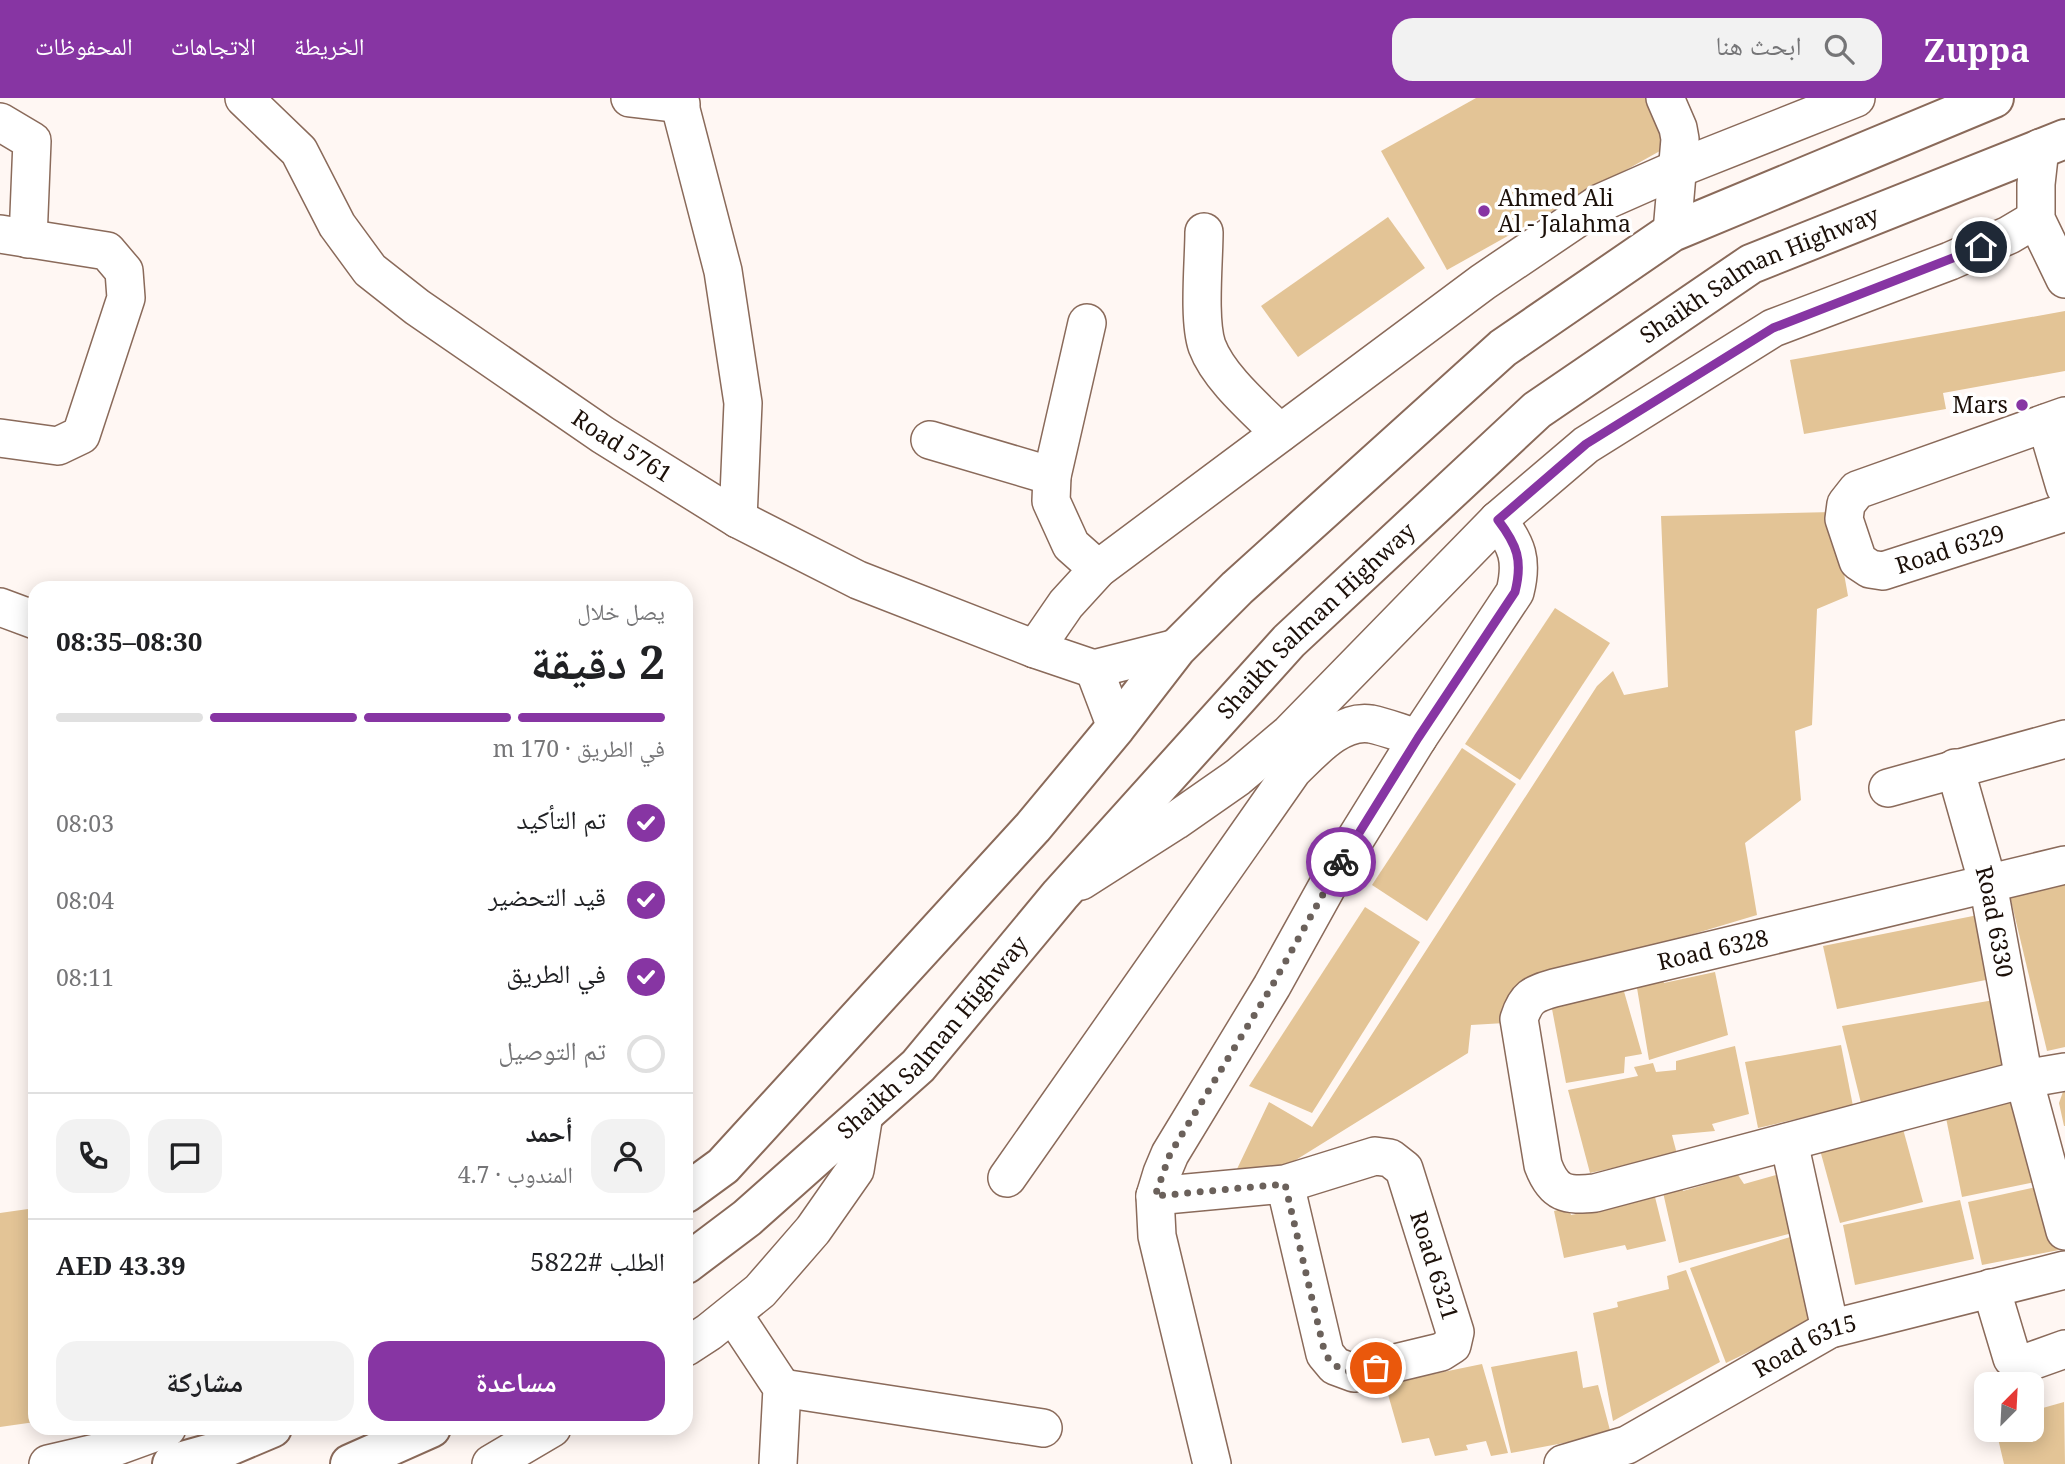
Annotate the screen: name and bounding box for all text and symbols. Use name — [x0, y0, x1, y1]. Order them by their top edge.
search box — [1392, 18, 1882, 81]
text: ابحث هنا — [1716, 27, 1802, 63]
text: Zuppa — [1924, 27, 2030, 72]
text: المحفوظات — [35, 29, 133, 62]
text: الاتجاهات — [171, 29, 256, 62]
text: الخريطة — [294, 29, 365, 62]
icon: search — [1820, 30, 1858, 68]
place label: Ahmed Ali Al - Jalahma — [1498, 181, 1631, 239]
street label: Shaikh Salman Highway — [1633, 198, 1883, 350]
marker: Ahmed Ali Al - Jalahma — [1476, 203, 1492, 219]
pin — [1951, 217, 2011, 277]
icon: home — [1962, 228, 2000, 266]
place label: Mars — [1952, 388, 2008, 420]
marker: Mars — [2014, 397, 2030, 413]
street label: Road 5761 — [566, 401, 679, 489]
street label: Shaikh Salman Highway — [1209, 515, 1422, 726]
street label: Road 6329 — [1891, 516, 2008, 581]
text: يصل خلال — [577, 595, 665, 627]
text: 08:30–08:35 — [56, 623, 202, 659]
text: 2 دقيقة — [530, 630, 665, 692]
text: في الطريق · 170 m — [493, 732, 665, 764]
text: تم التأكيد — [516, 801, 606, 837]
icon: check — [627, 804, 665, 842]
text: 08:03 — [56, 807, 114, 839]
courier — [1306, 827, 1376, 897]
icon: bike — [1322, 843, 1360, 881]
street label: Road 6330 — [1969, 862, 2022, 980]
text: قيد التحضير — [488, 878, 606, 914]
icon: check — [627, 881, 665, 919]
text: 08:04 — [56, 884, 114, 916]
street label: Road 6328 — [1654, 921, 1771, 977]
street label: Shaikh Salman Highway — [830, 929, 1035, 1146]
text: في الطريق — [506, 955, 606, 991]
icon: check — [627, 958, 665, 996]
text: 08:11 — [56, 961, 114, 993]
text: تم التوصيل — [498, 1032, 606, 1068]
text: أحمد — [525, 1114, 573, 1150]
button: phone — [56, 1119, 130, 1193]
button: chat — [148, 1119, 222, 1193]
button: person — [591, 1119, 665, 1193]
text: المندوب · 4.7 — [458, 1158, 573, 1190]
street label: Road 6321 — [1403, 1207, 1467, 1324]
text: الطلب #5822 — [530, 1243, 665, 1279]
text: AED 43.39 — [56, 1247, 186, 1283]
street label: Road 6315 — [1747, 1306, 1860, 1385]
pin — [1346, 1338, 1406, 1398]
button: مشاركة — [56, 1341, 354, 1421]
button: مساعدة — [368, 1341, 665, 1421]
icon: bag — [1357, 1349, 1395, 1387]
north arrow — [1974, 1372, 2044, 1442]
map controls — [1974, 1372, 2044, 1442]

